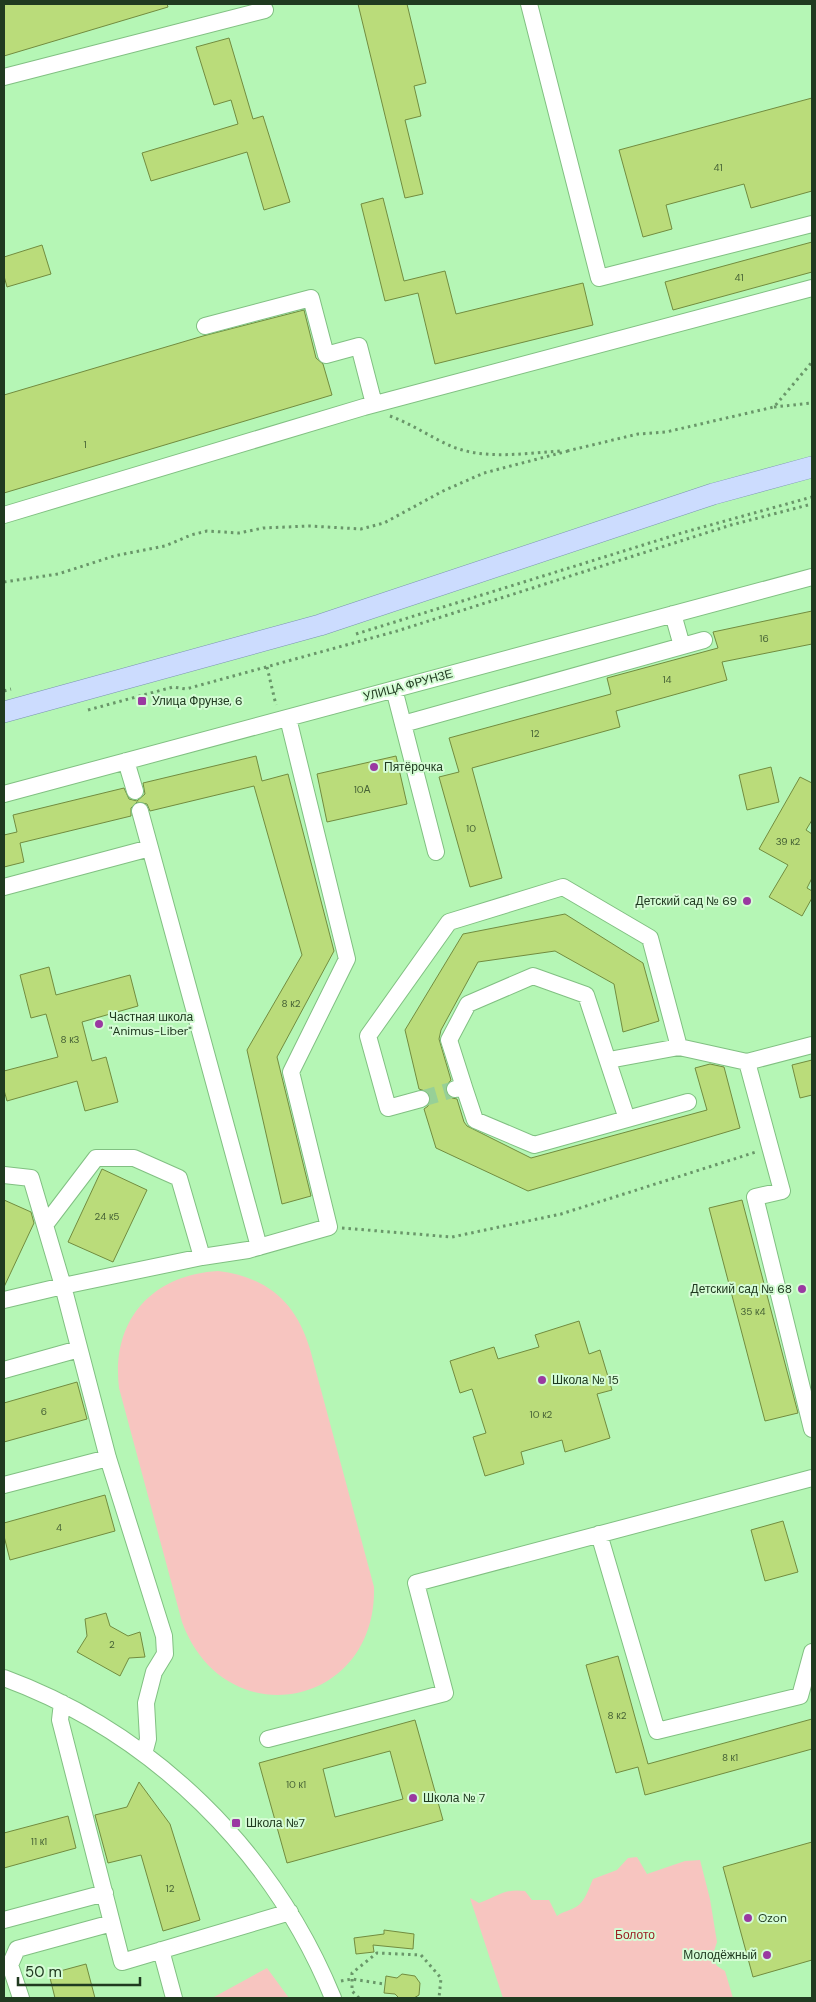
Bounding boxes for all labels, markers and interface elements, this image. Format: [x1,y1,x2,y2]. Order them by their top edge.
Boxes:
house number: 41 [713,161,723,174]
house number: 41 [734,271,744,284]
house number: 1 [83,438,87,451]
house number: 16 [759,632,769,645]
street label: УЛИЦА ФРУНЗЕ [361,665,455,705]
house number: 14 [662,673,672,686]
place label: Улица Фрунзе, 6 [152,693,243,709]
marker: Улица Фрунзе, 6 [136,695,148,707]
house number: 12 [531,727,540,740]
place label: Пятёрочка [384,759,443,775]
marker: Пятёрочка [368,761,380,773]
house number: 10А [354,783,371,796]
house number: 10 [466,822,476,835]
house number: 39 к2 [776,835,801,848]
place label: Детский сад № 69 [636,893,737,909]
marker: Детский сад № 69 [741,895,753,907]
house number: 8 к2 [282,997,301,1010]
place label: Частная школа "Animus-Liber" [109,1009,194,1039]
marker: Частная школа "Animus-Liber" [93,1018,105,1030]
house number: 8 к3 [60,1033,80,1046]
house number: 24 к5 [95,1210,119,1223]
place label: Детский сад № 68 [691,1281,792,1297]
marker: Детский сад № 68 [796,1283,808,1295]
house number: 35 к4 [740,1305,766,1318]
place label: Школа № 15 [552,1372,619,1388]
marker: Школа № 15 [536,1374,548,1386]
house number: 6 [41,1405,47,1418]
house number: 10 к2 [530,1408,553,1421]
house number: 4 [56,1521,62,1534]
house number: 2 [109,1638,115,1651]
house number: 8 к2 [608,1709,627,1722]
house number: 8 к1 [722,1751,738,1764]
house number: 10 к1 [286,1778,306,1791]
place label: Школа № 7 [423,1790,485,1806]
marker: Школа № 7 [407,1792,419,1804]
place label: Школа №7 [246,1815,305,1831]
marker: Школа №7 [230,1817,242,1829]
house number: 11 к1 [31,1835,47,1848]
house number: 12 [166,1882,175,1895]
place label: Ozon [758,1910,787,1926]
marker: Ozon [742,1912,754,1924]
park label: Болото [615,1927,655,1943]
place label: Молодёжный [683,1947,757,1963]
marker: Молодёжный [761,1949,773,1961]
scale bar [18,1954,140,1986]
text: 50 m [25,1962,62,1982]

